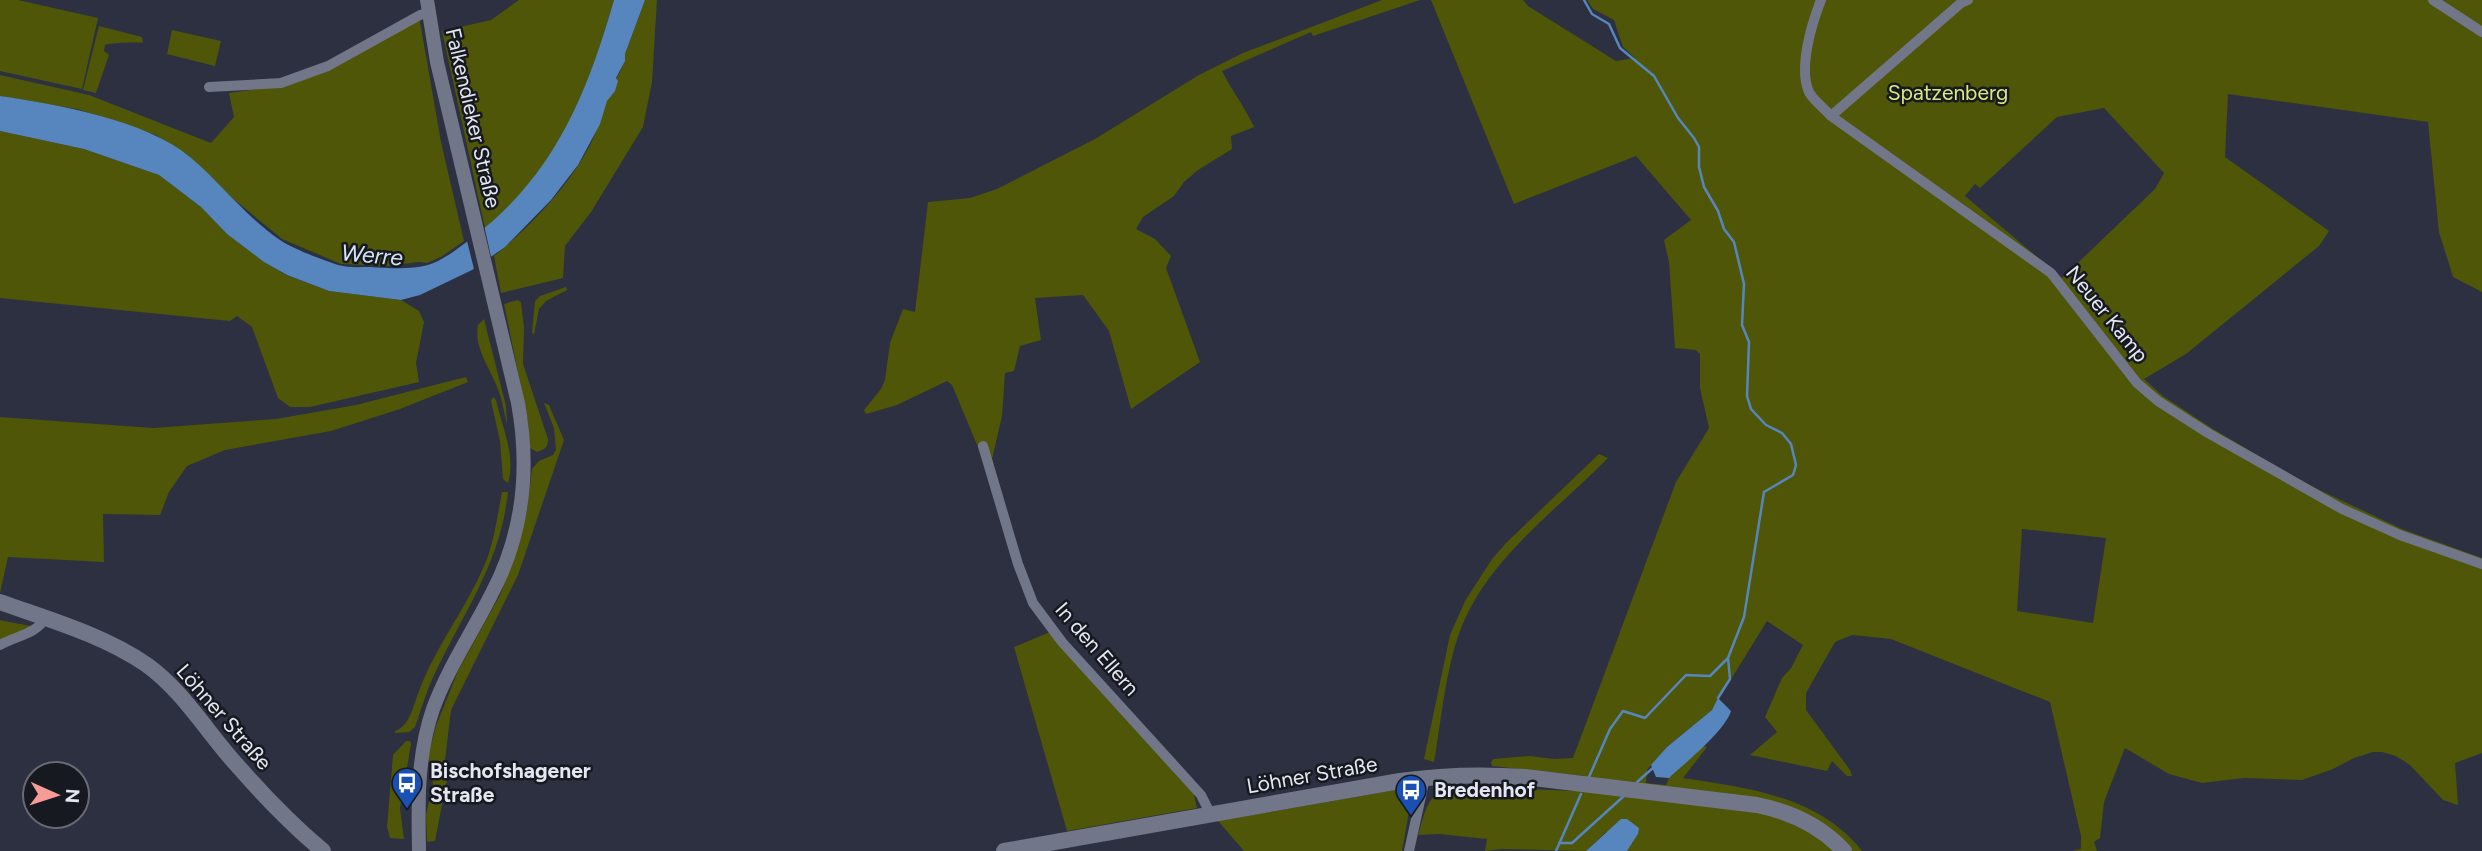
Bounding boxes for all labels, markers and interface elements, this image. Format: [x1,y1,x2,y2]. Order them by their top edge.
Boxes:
street label: Falkendieker Straße [441,25,506,210]
park label: Spatzenberg [1888,80,2008,105]
water label: Werre [340,238,404,272]
street label: Neuer Kamp [2061,260,2154,367]
street label: In den Ellern [1050,597,1145,700]
street label: Löhner Straße [172,659,277,775]
street label: Löhner Straße [1245,751,1379,798]
place label: Bischofshagener Straße [430,758,591,807]
north arrow [21,760,91,830]
bus stop icon: Bischofshagener Straße [390,766,424,810]
bus stop icon: Bredenhof [1394,773,1428,817]
place label: Bredenhof [1434,777,1536,802]
text: N [61,788,84,804]

